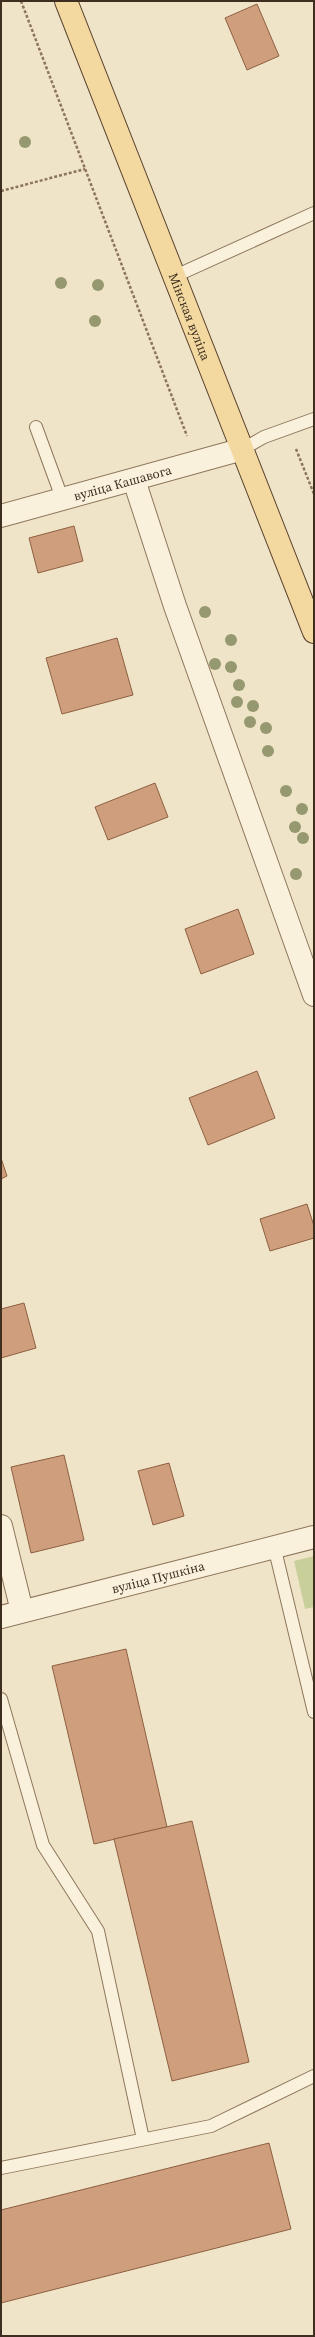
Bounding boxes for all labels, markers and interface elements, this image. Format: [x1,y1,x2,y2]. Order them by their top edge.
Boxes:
street label: Мінская вуліца [165,271,215,363]
street label: вуліца Кашавога [72,461,174,505]
street label: вуліца Пушкіна [110,1557,207,1597]

